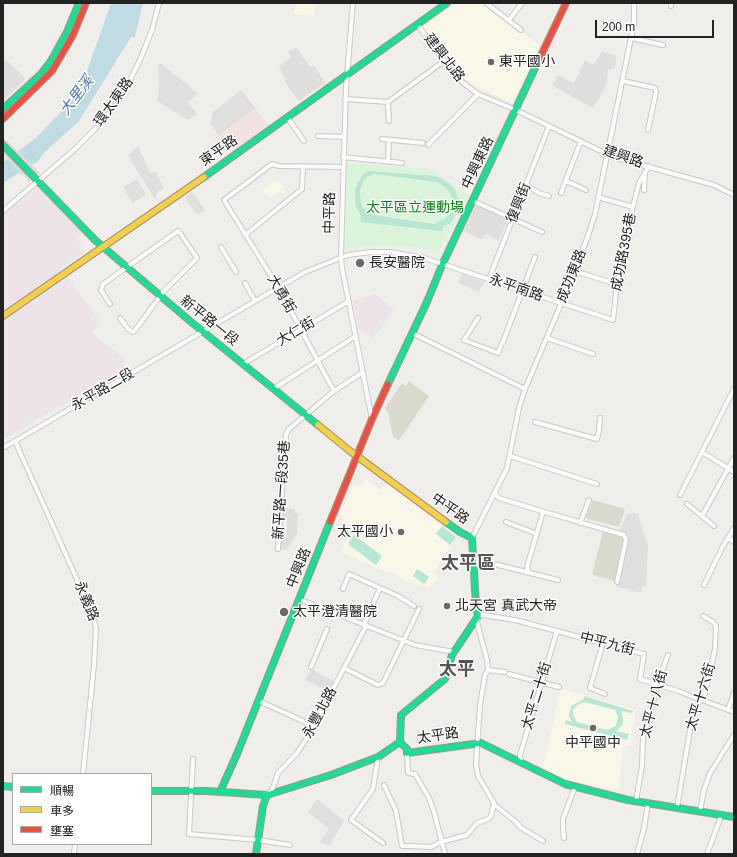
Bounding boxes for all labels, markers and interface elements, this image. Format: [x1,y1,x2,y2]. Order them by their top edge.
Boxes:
scale bar [597,12,716,38]
text: 200 m [602,20,635,34]
street label: 建興北路 [420,31,468,85]
place label: 東平國小 [499,54,555,70]
marker: 東平國小 [486,57,496,67]
water label: 大里溪 [56,73,98,119]
street label: 環太東路 [91,74,137,130]
street label: 東平路 [197,132,241,170]
street label: 中興東路 [459,134,497,192]
street label: 建興路 [600,142,646,172]
street label: 復興街 [503,180,535,226]
street label: 中平路 [321,192,339,234]
park label: 太平區立運動場 [366,200,464,216]
street label: 成功路395巷 [608,211,640,293]
street label: 成功東路 [554,247,590,305]
place label: 長安醫院 [369,255,425,271]
marker: 長安醫院 [354,257,366,269]
street label: 永平南路 [487,271,545,305]
street label: 大勇街 [263,272,299,316]
street label: 新平路一段 [177,292,241,350]
street label: 大仁街 [274,314,318,350]
street label: 永平路二段 [68,365,138,415]
street label: 新平路一段35巷 [270,440,294,540]
street label: 中平路 [428,490,472,528]
place label: 太平國小 [337,524,393,540]
marker: 太平國小 [396,527,406,537]
street label: 中興路 [283,545,315,591]
district label: 太平區 [441,553,495,575]
street label: 永義路 [70,578,102,624]
place label: 北天宮 真武大帝 [455,598,557,614]
marker: 北天宮 真武大帝 [442,601,452,611]
place label: 太平澄清醫院 [293,604,377,620]
marker: 太平澄清醫院 [278,606,290,618]
street label: 中平九街 [578,629,636,659]
district label: 太平 [439,659,475,681]
street label: 太平二十街 [519,660,555,732]
street label: 太平十六街 [683,661,719,733]
street label: 太平十八街 [637,668,671,740]
street label: 永豐北路 [299,684,341,742]
marker: 中平國中 [588,723,598,733]
street label: 太平路 [416,725,460,747]
place label: 中平國中 [565,735,621,751]
legend [12,773,152,845]
text: 順暢 [50,784,74,798]
text: 車多 [50,804,74,818]
text: 壅塞 [50,824,74,838]

